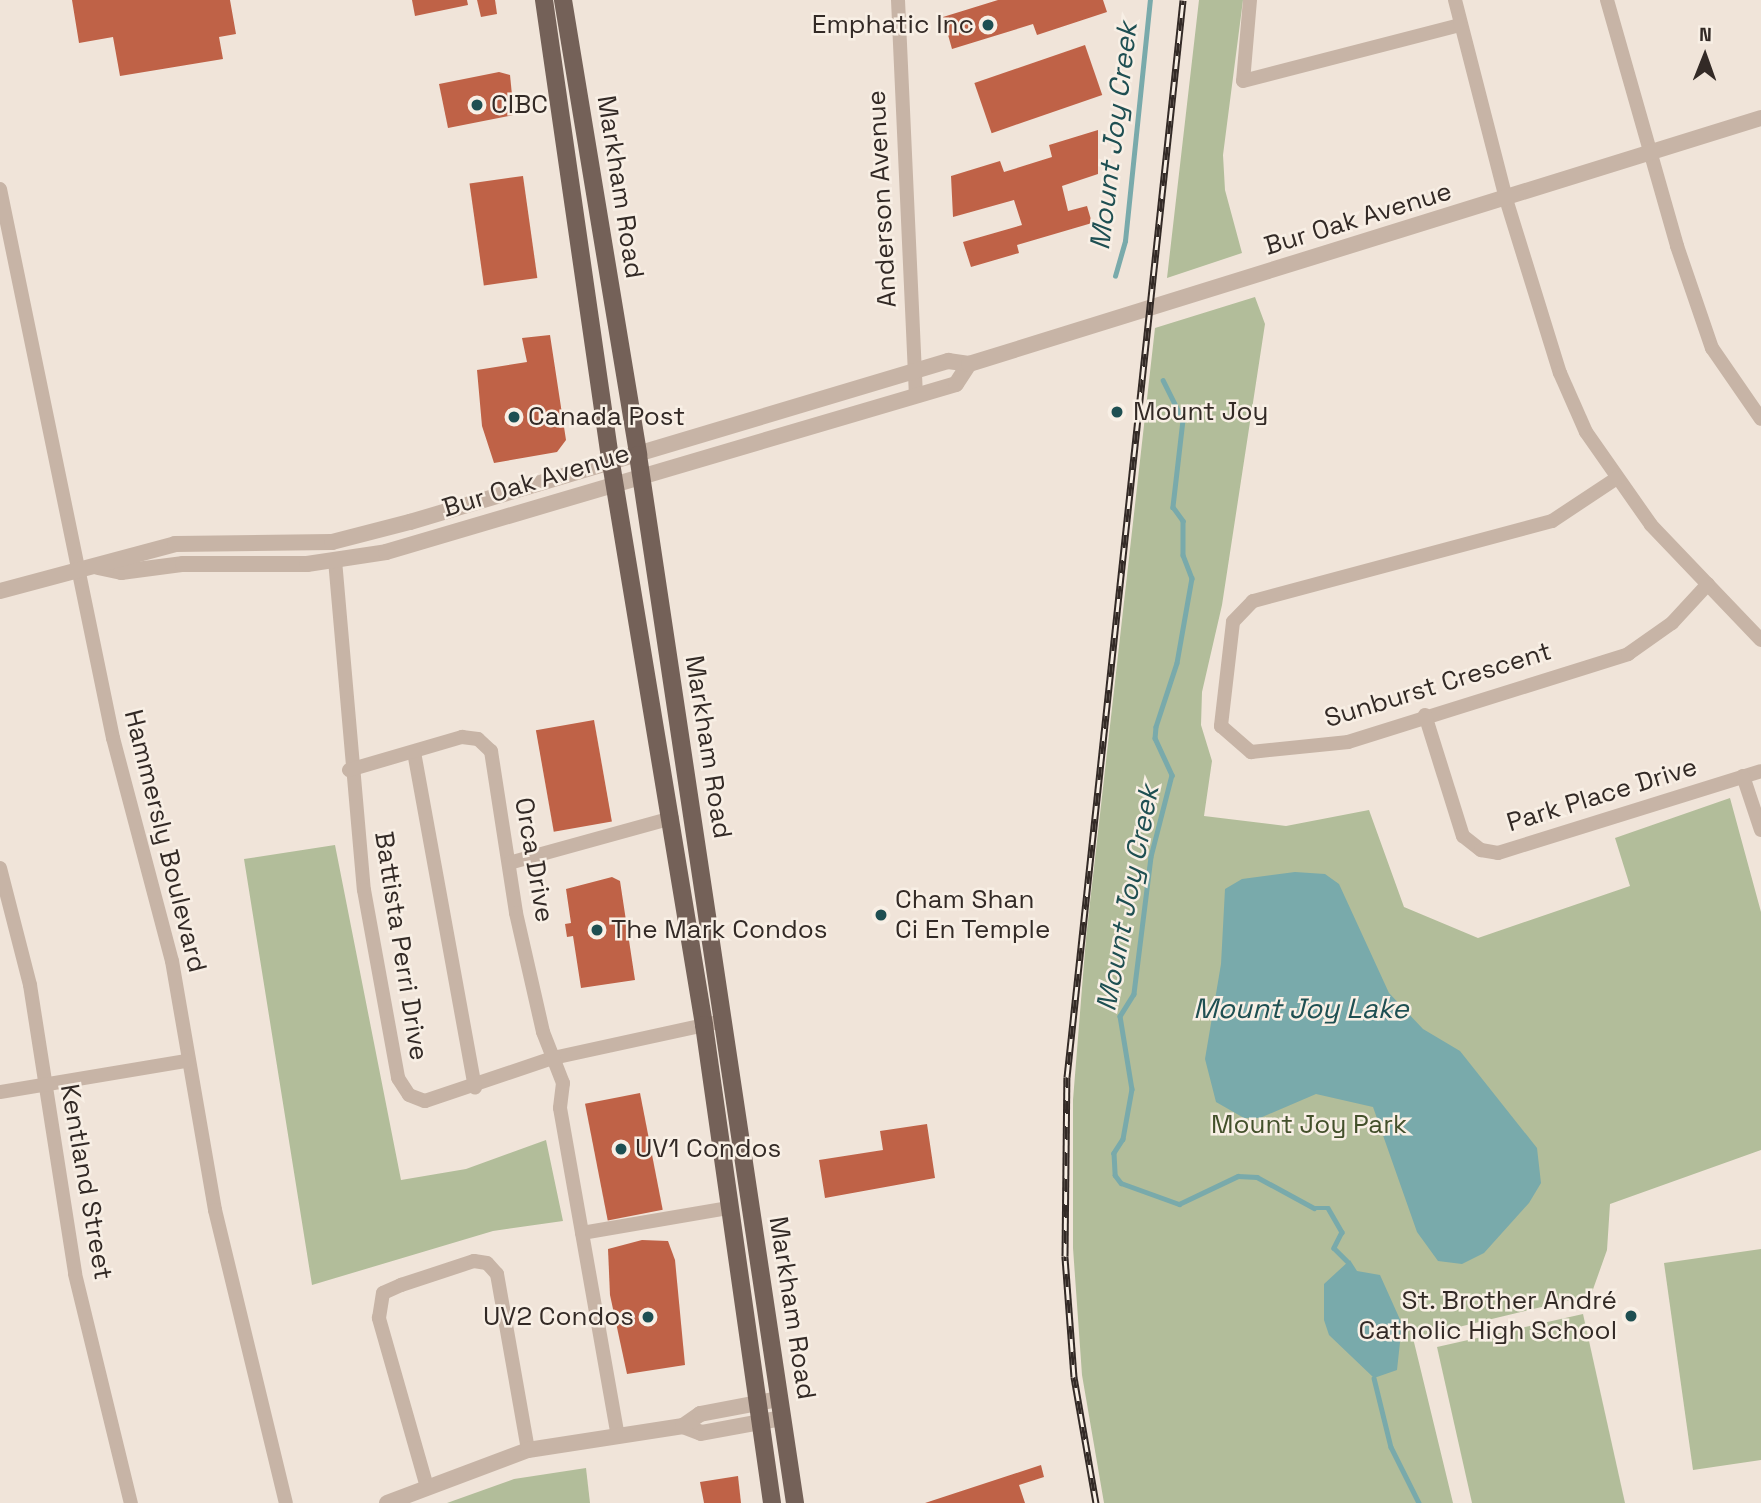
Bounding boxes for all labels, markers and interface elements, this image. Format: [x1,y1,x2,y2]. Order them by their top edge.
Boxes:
place label: Emphatic Inc [812,9,974,41]
marker: Emphatic Inc [980,17,996,33]
water label: Mount Joy Creek [1082,20,1144,252]
north arrow [1670,21,1740,91]
text: N [1699,22,1712,47]
place label: CIBC [491,89,548,121]
street label: Anderson Avenue [861,89,903,309]
street label: Markham Road [590,93,650,281]
marker: CIBC [469,97,485,113]
street label: Bur Oak Avenue [1260,176,1456,262]
place label: Mount Joy [1133,396,1268,428]
place label: Canada Post [528,401,685,433]
marker: Mount Joy [1107,402,1127,422]
marker: Canada Post [506,409,522,425]
street label: Bur Oak Avenue [438,438,634,524]
street label: Sunburst Crescent [1321,636,1555,734]
street label: Markham Road [678,653,738,841]
street label: Hammersly Boulevard [117,707,213,975]
street label: Park Place Drive [1503,751,1701,839]
water label: Mount Joy Creek [1089,782,1165,1014]
street label: Orca Drive [508,795,560,925]
street label: Battista Perri Drive [368,829,434,1063]
place label: Cham Shan Ci En Temple [895,884,1051,946]
marker: Cham Shan Ci En Temple [873,907,889,923]
place label: The Mark Condos [611,914,827,946]
marker: The Mark Condos [589,922,605,938]
water label: Mount Joy Lake [1193,991,1409,1025]
street label: Kentland Street [53,1082,119,1282]
park label: Mount Joy Park [1211,1109,1407,1141]
place label: UV1 Condos [635,1133,781,1165]
marker: UV1 Condos [613,1141,629,1157]
street label: Markham Road [762,1214,822,1402]
place label: St. Brother André Catholic High School [1359,1285,1617,1346]
place label: UV2 Condos [483,1301,634,1333]
marker: St. Brother André Catholic High School [1623,1308,1639,1324]
marker: UV2 Condos [640,1309,656,1325]

